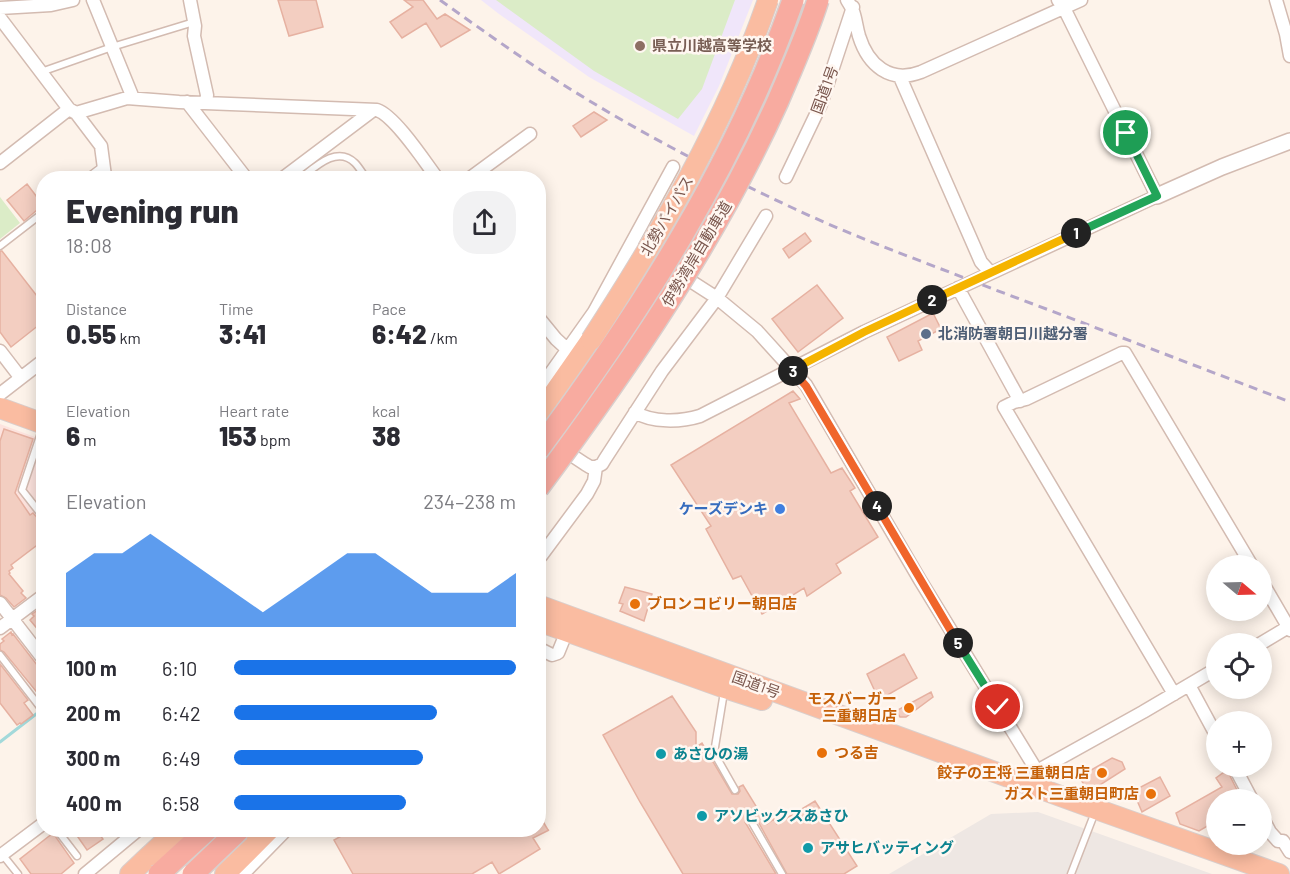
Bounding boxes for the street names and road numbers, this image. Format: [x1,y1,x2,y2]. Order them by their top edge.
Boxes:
street label: 国道1号 [807,63,841,116]
street label: 北勢バイパス [636,172,696,259]
street label: 伊勢湾岸自動車道 [658,197,735,310]
street label: 国道1号 [730,667,783,701]

